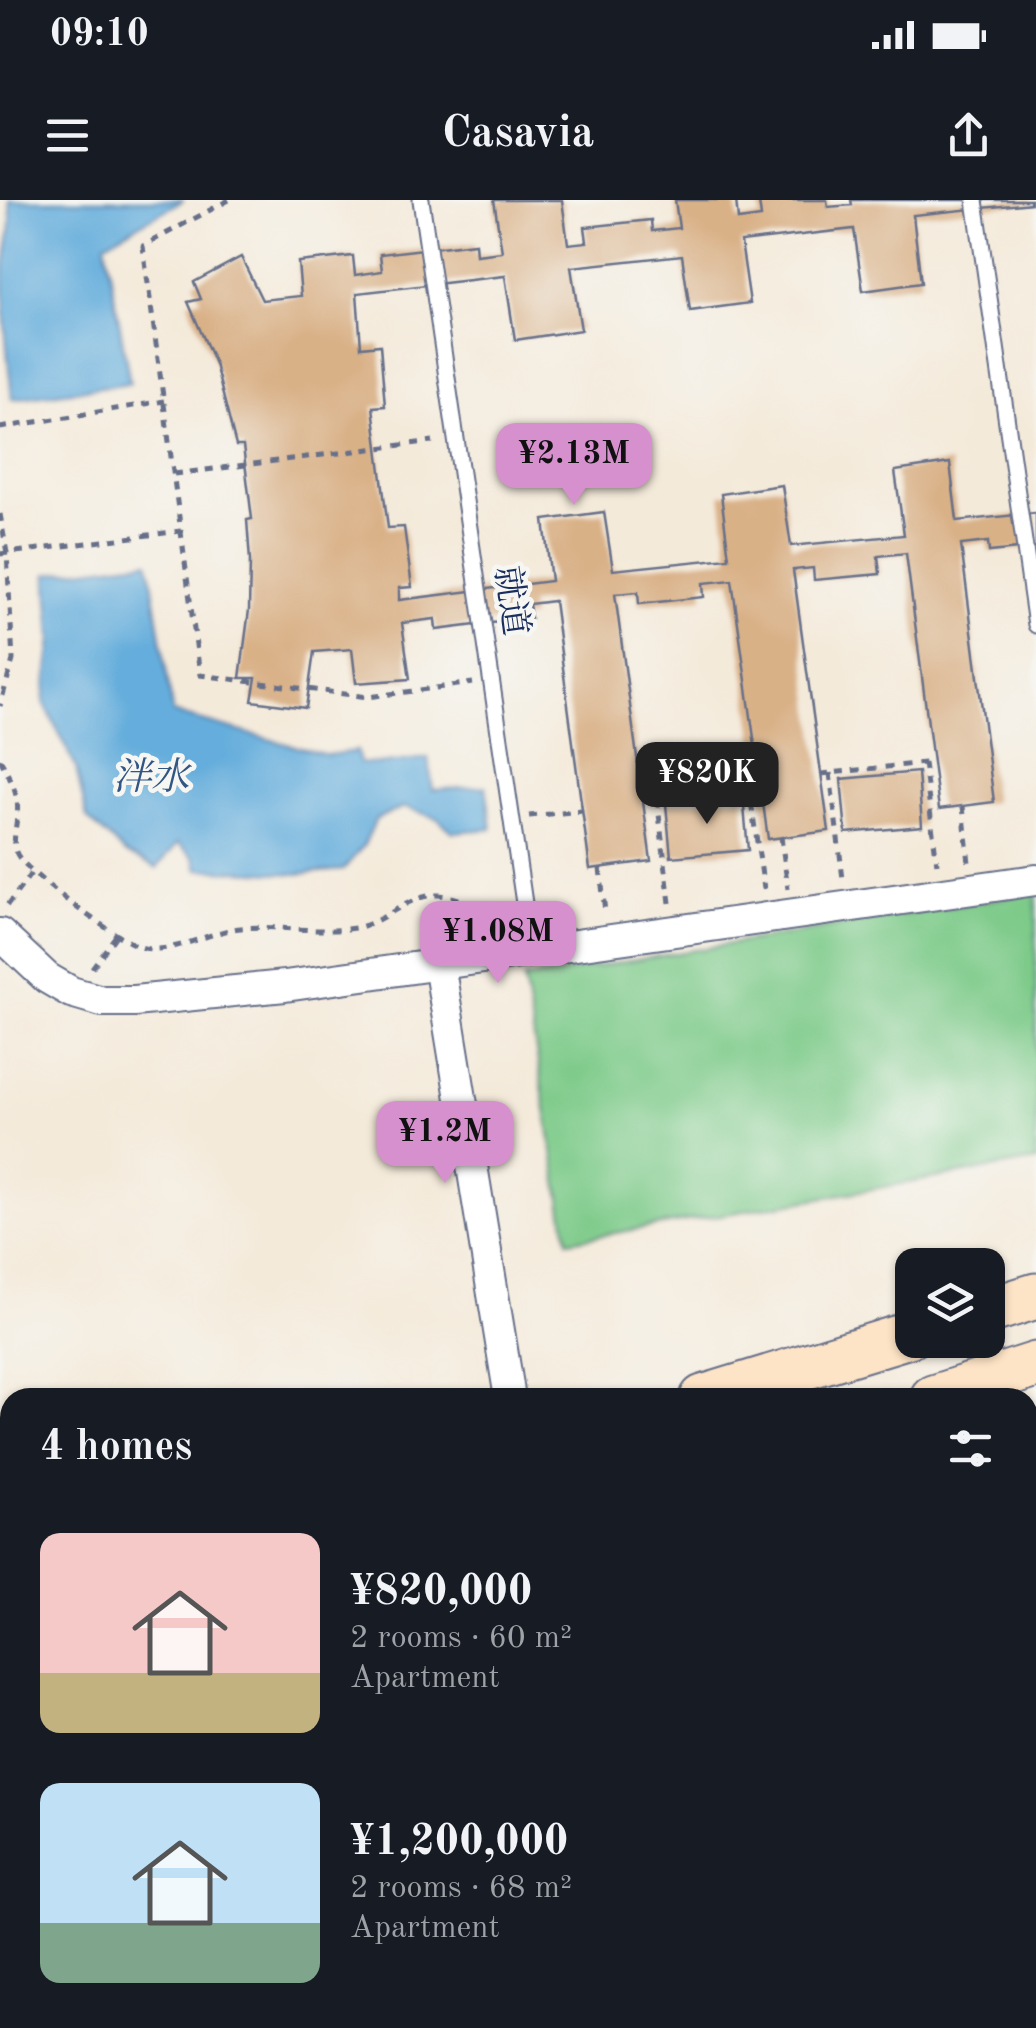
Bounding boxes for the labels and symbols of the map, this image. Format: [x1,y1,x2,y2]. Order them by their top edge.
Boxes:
pin: ¥2.13M [493,423,655,508]
street label: 就道 [488,563,535,638]
pin: ¥820K [637,742,777,827]
water label: 泮水 [113,757,193,798]
pin: ¥1.08M [417,901,579,986]
pin: ¥1.2M [375,1101,515,1186]

